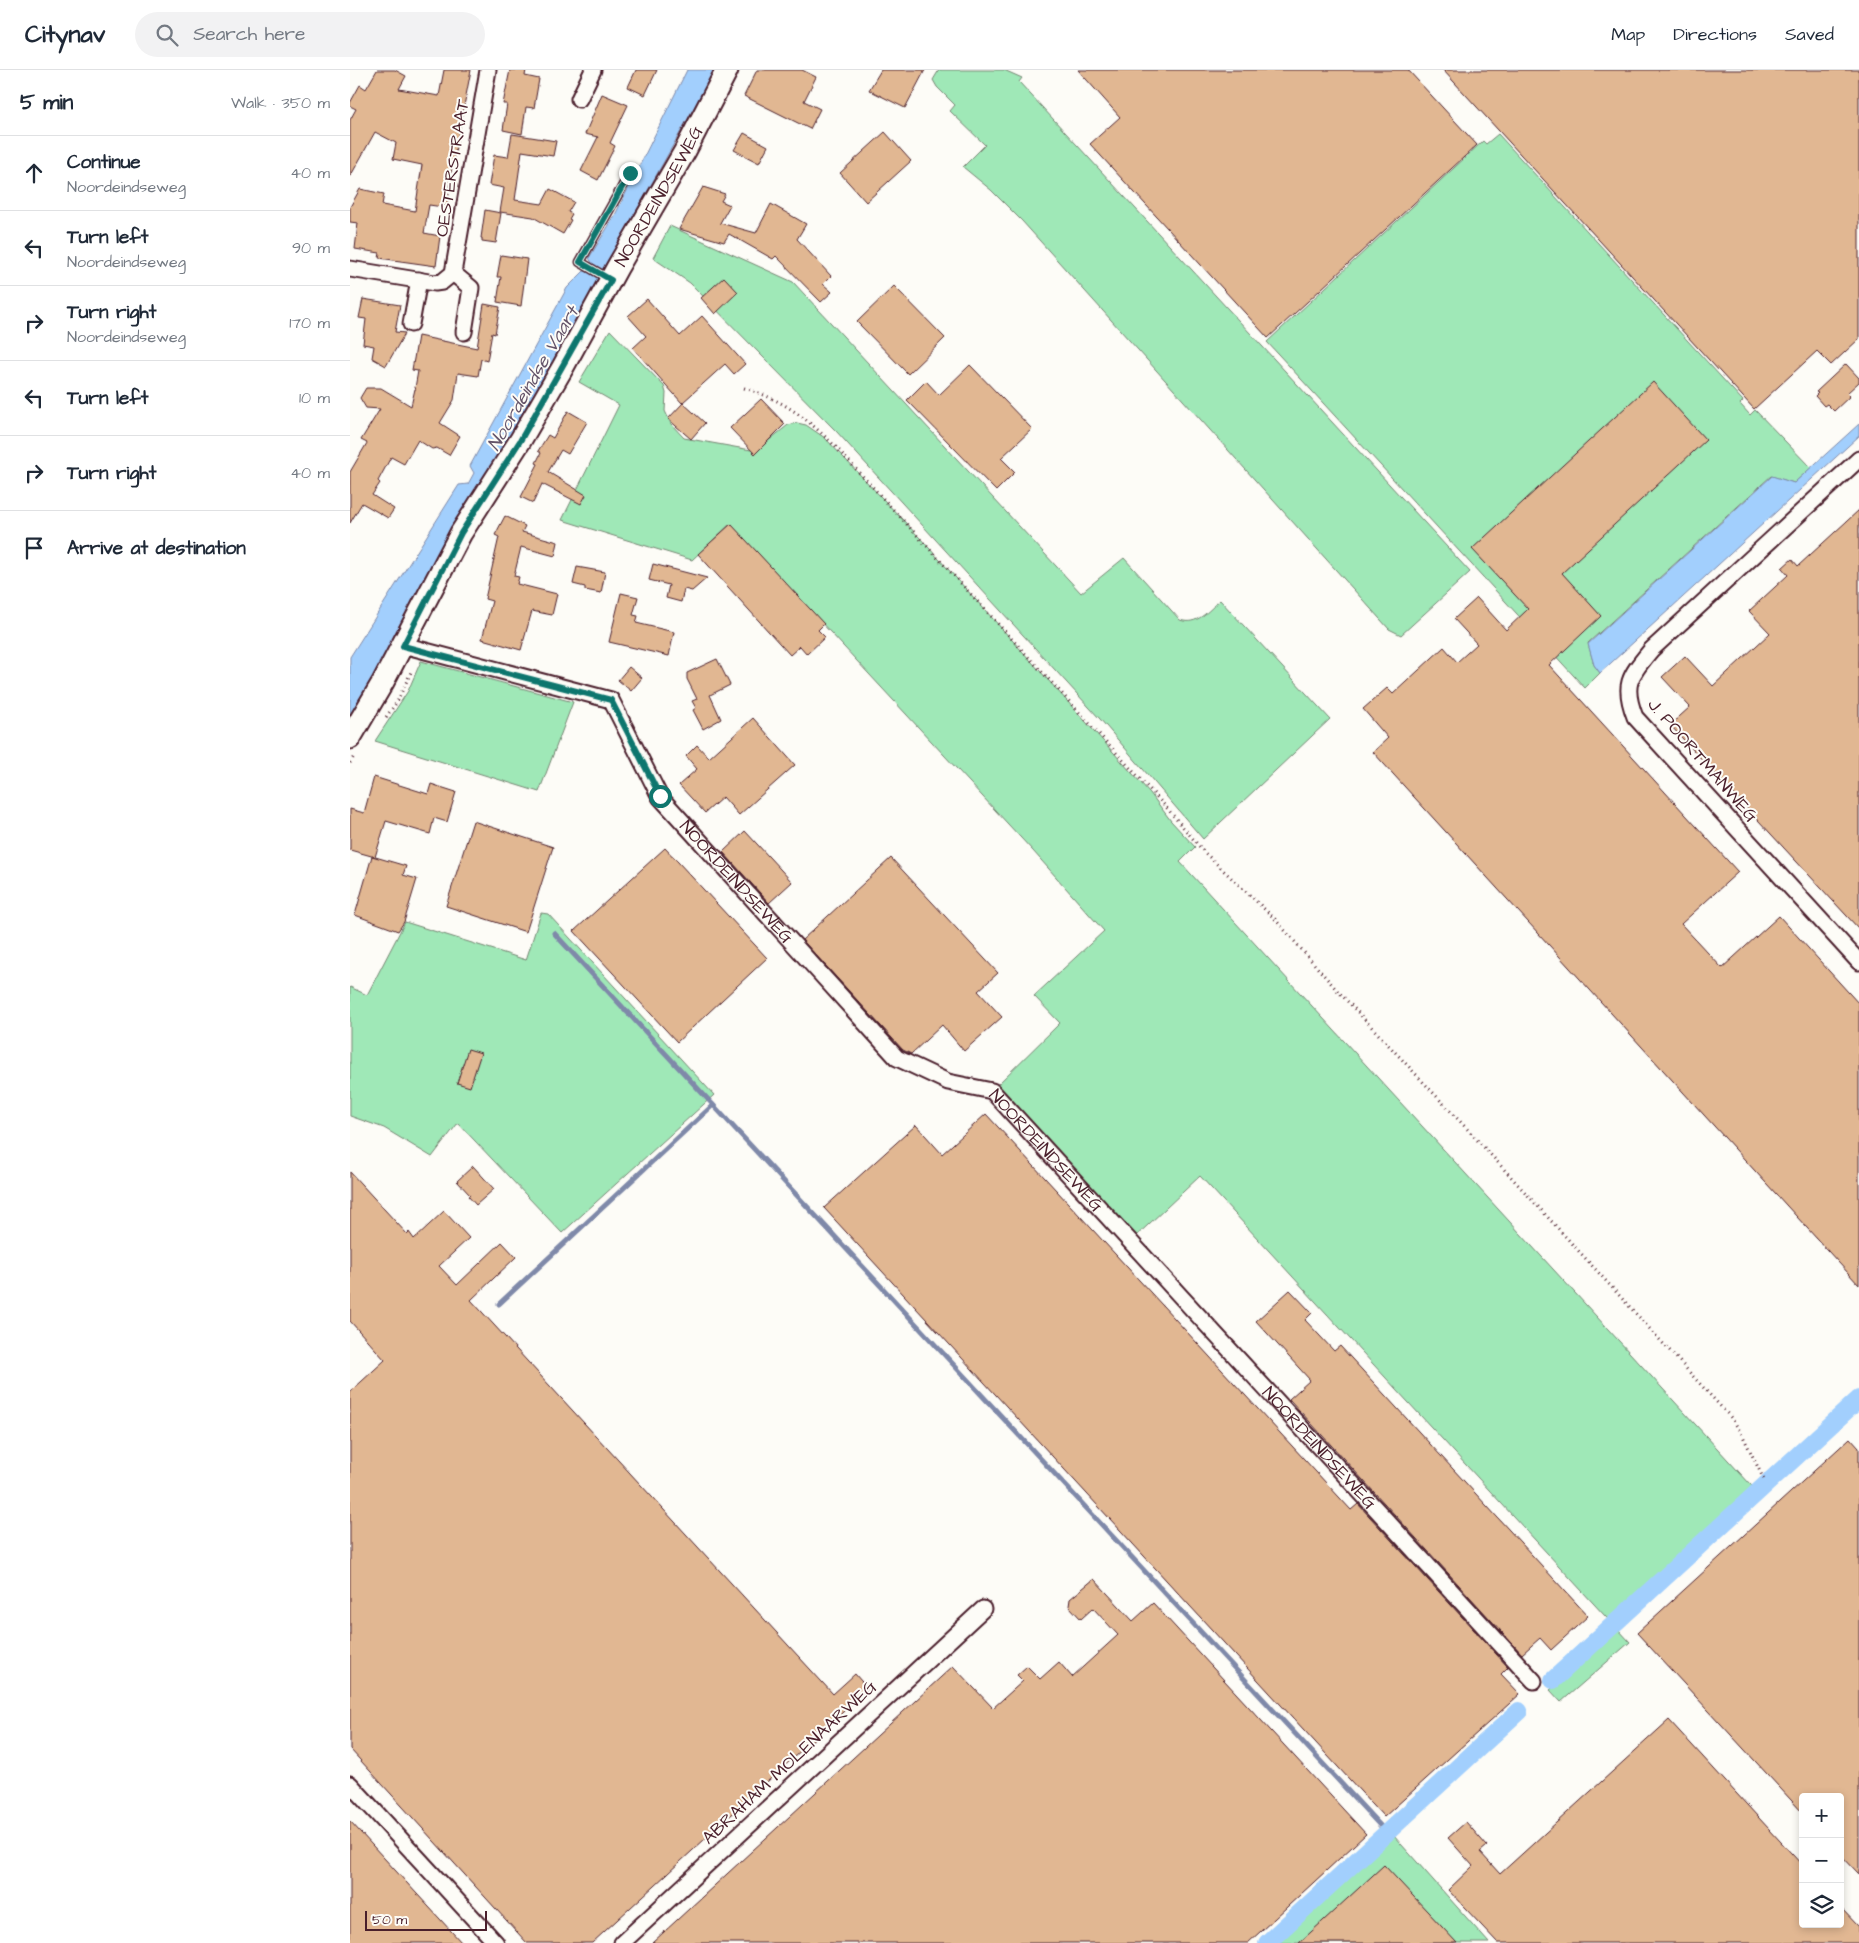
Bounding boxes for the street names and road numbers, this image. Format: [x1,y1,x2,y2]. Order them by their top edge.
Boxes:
street label: OESTERSTRAAT [429,97,476,239]
street label: NOORDEINDSEWEG [609,121,709,271]
street label: J. POORTMANWEG [1642,693,1764,828]
street label: NOORDEINDSEWEG [674,815,799,949]
street label: NOORDEINDSEWEG [983,1084,1109,1218]
street label: NOORDEINDSEWEG [1256,1381,1383,1515]
street label: ABRAHAM MOLENAARWEG [697,1674,883,1850]

